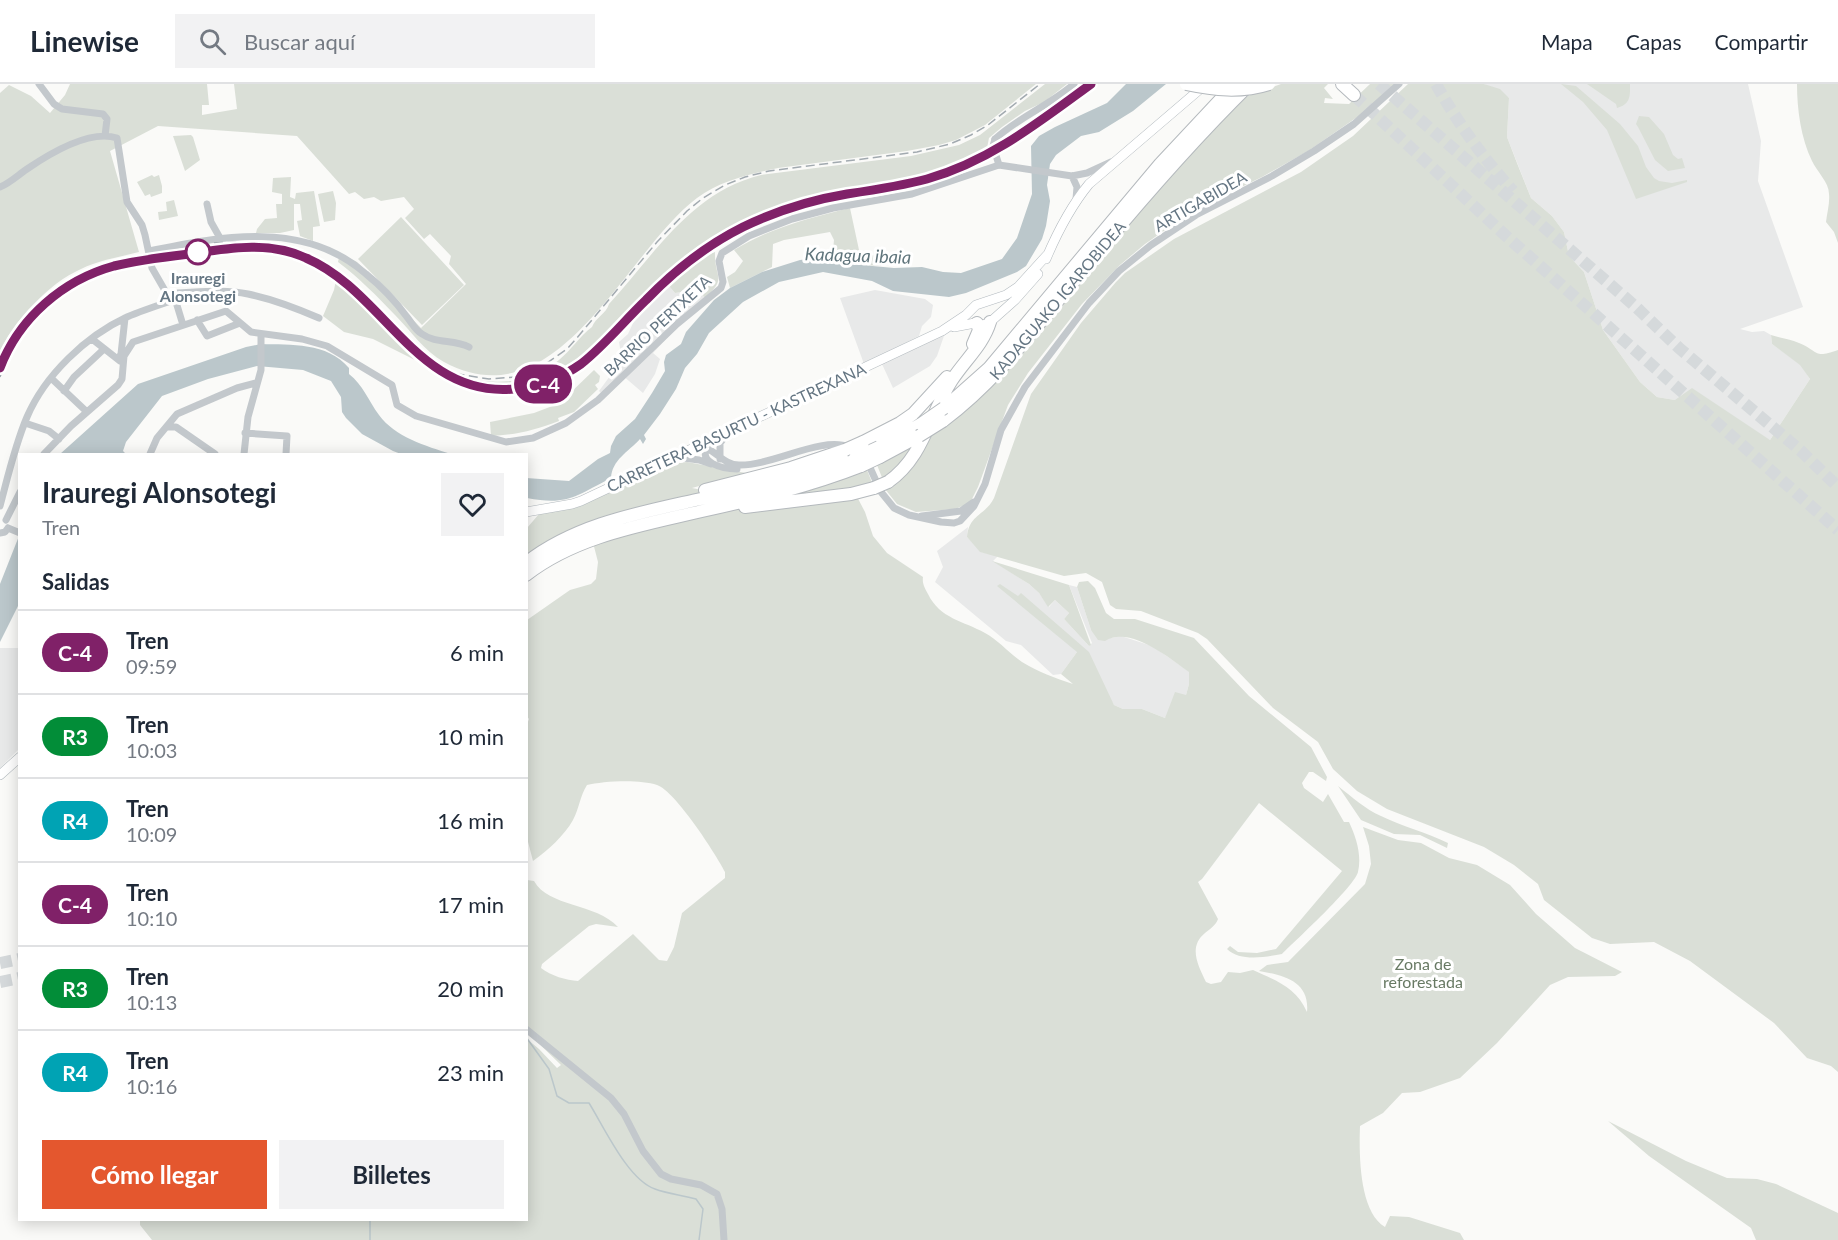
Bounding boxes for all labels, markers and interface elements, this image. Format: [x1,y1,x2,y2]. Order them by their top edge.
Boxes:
search box [175,14,595,68]
text: Linewise [30,24,139,58]
icon: search [196,25,229,58]
text: Buscar aquí [244,28,355,55]
text: Mapa [1541,29,1593,54]
text: Capas [1626,29,1682,54]
text: Compartir [1715,29,1808,54]
street label: ARTIGABIDEA [1150,167,1250,235]
street label: KADAGUAKO IGAROBIDEA [985,217,1129,383]
marker: Irauregi Alonsotegi [185,239,211,265]
water label: Kadagua ibaia [804,242,912,268]
place label: Irauregi Alonsotegi [159,268,236,305]
street label: BARRIO PERTXETA [600,270,714,379]
street label: CARRETERA BASURTU - KASTREXANA [604,358,869,496]
line badge: C-4 [508,364,578,404]
text: C-4 [526,372,560,397]
button: heart [441,473,504,536]
text: Irauregi Alonsotegi [42,475,277,509]
text: Tren [42,515,80,539]
text: Salidas [42,568,109,595]
text: Tren [126,627,169,654]
text: 6 min [450,639,504,666]
text: C-4 [58,640,92,665]
text: 09:59 [126,654,177,678]
text: Tren [126,711,169,738]
text: 10 min [437,723,504,750]
text: R3 [62,724,88,749]
text: 10:03 [126,738,177,762]
text: Tren [126,795,169,822]
text: 16 min [437,807,504,834]
text: R4 [62,808,88,833]
text: 10:09 [126,822,177,846]
text: Tren [126,879,169,906]
text: 17 min [437,891,504,918]
text: C-4 [58,892,92,917]
text: 10:10 [126,906,177,930]
park label: Zona de reforestada [1383,954,1463,991]
text: Tren [126,963,169,990]
text: 20 min [437,975,504,1002]
text: R3 [62,976,88,1001]
text: 10:13 [126,990,177,1014]
text: Tren [126,1047,169,1074]
text: 23 min [437,1059,504,1086]
text: R4 [62,1060,88,1085]
text: 10:16 [126,1074,177,1098]
button: Cómo llegar [42,1140,267,1209]
button: Billetes [279,1140,504,1209]

